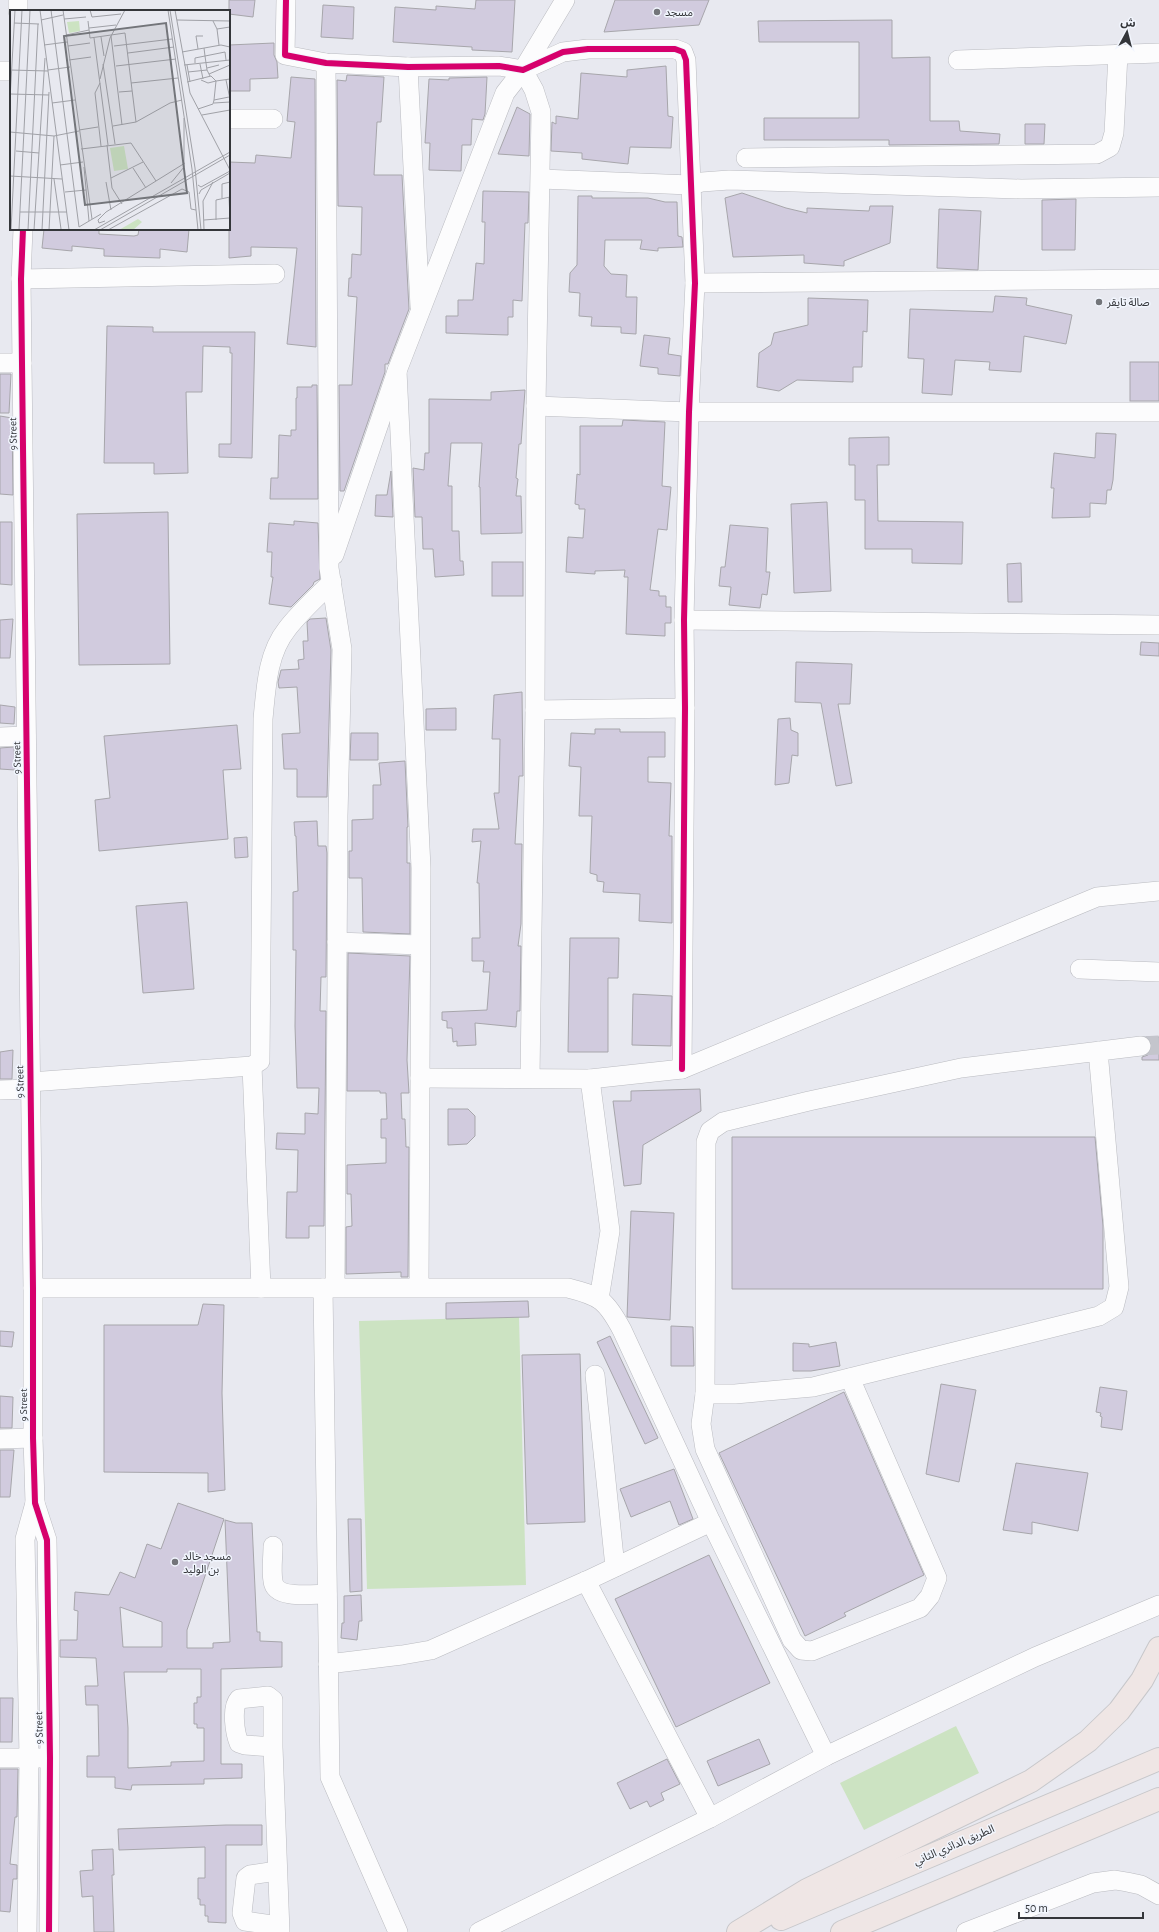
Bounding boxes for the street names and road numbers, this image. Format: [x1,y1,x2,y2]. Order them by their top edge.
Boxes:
street label: 9 Street [7,417,19,451]
street label: 9 Street [11,741,23,775]
street label: 9 Street [14,1065,26,1099]
street label: 9 Street [18,1388,29,1421]
street label: 9 Street [33,1711,45,1745]
street label: الطريق الدائري الثاني [912,1823,997,1870]

